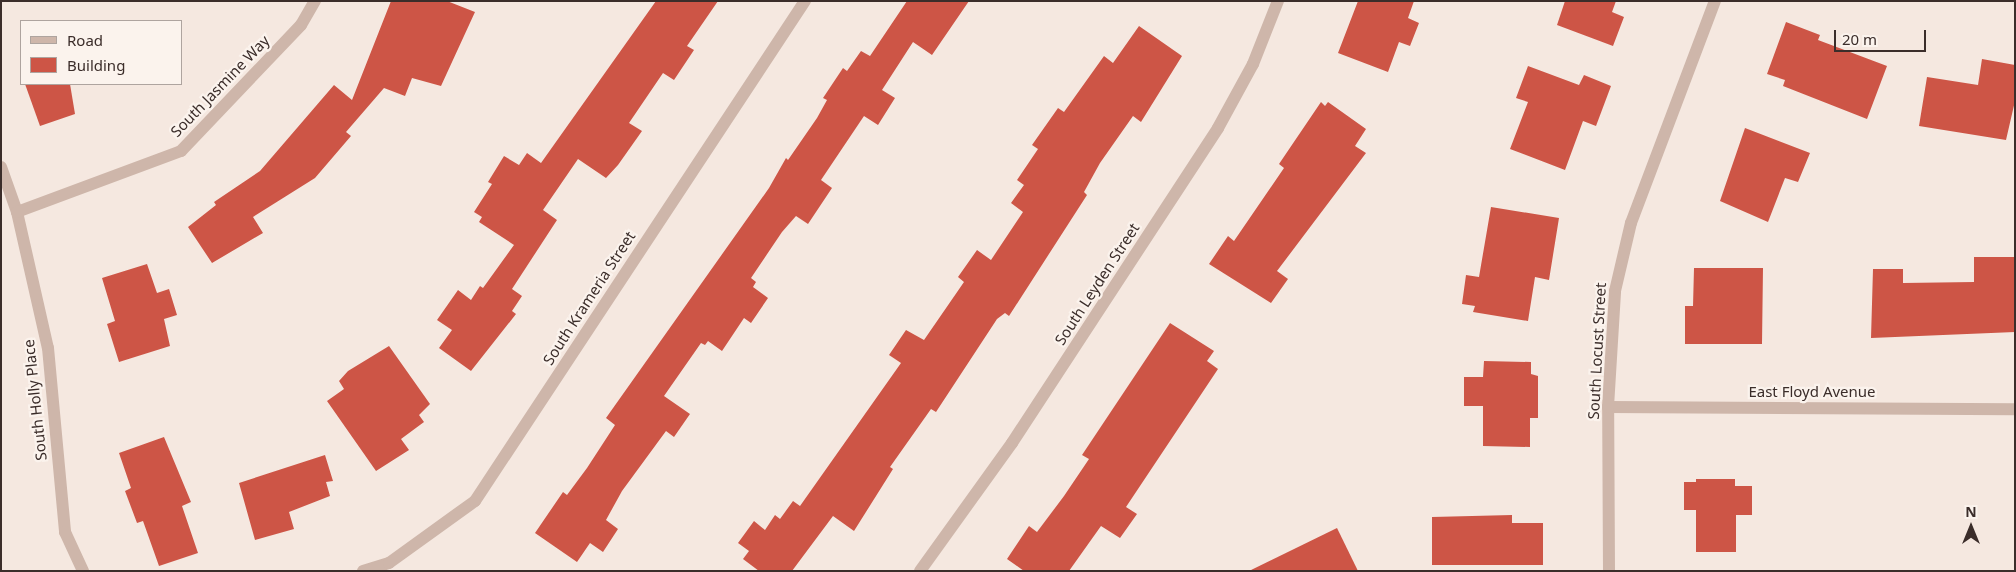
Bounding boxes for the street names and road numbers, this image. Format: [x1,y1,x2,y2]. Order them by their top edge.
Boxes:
street label: South Jasmine Way [167,32,273,140]
street label: South Leyden Street [1051,220,1143,348]
street label: South Krameria Street [539,228,639,368]
street label: South Locust Street [1584,282,1610,420]
street label: South Holly Place [20,339,50,461]
street label: East Floyd Avenue [1748,383,1876,401]

